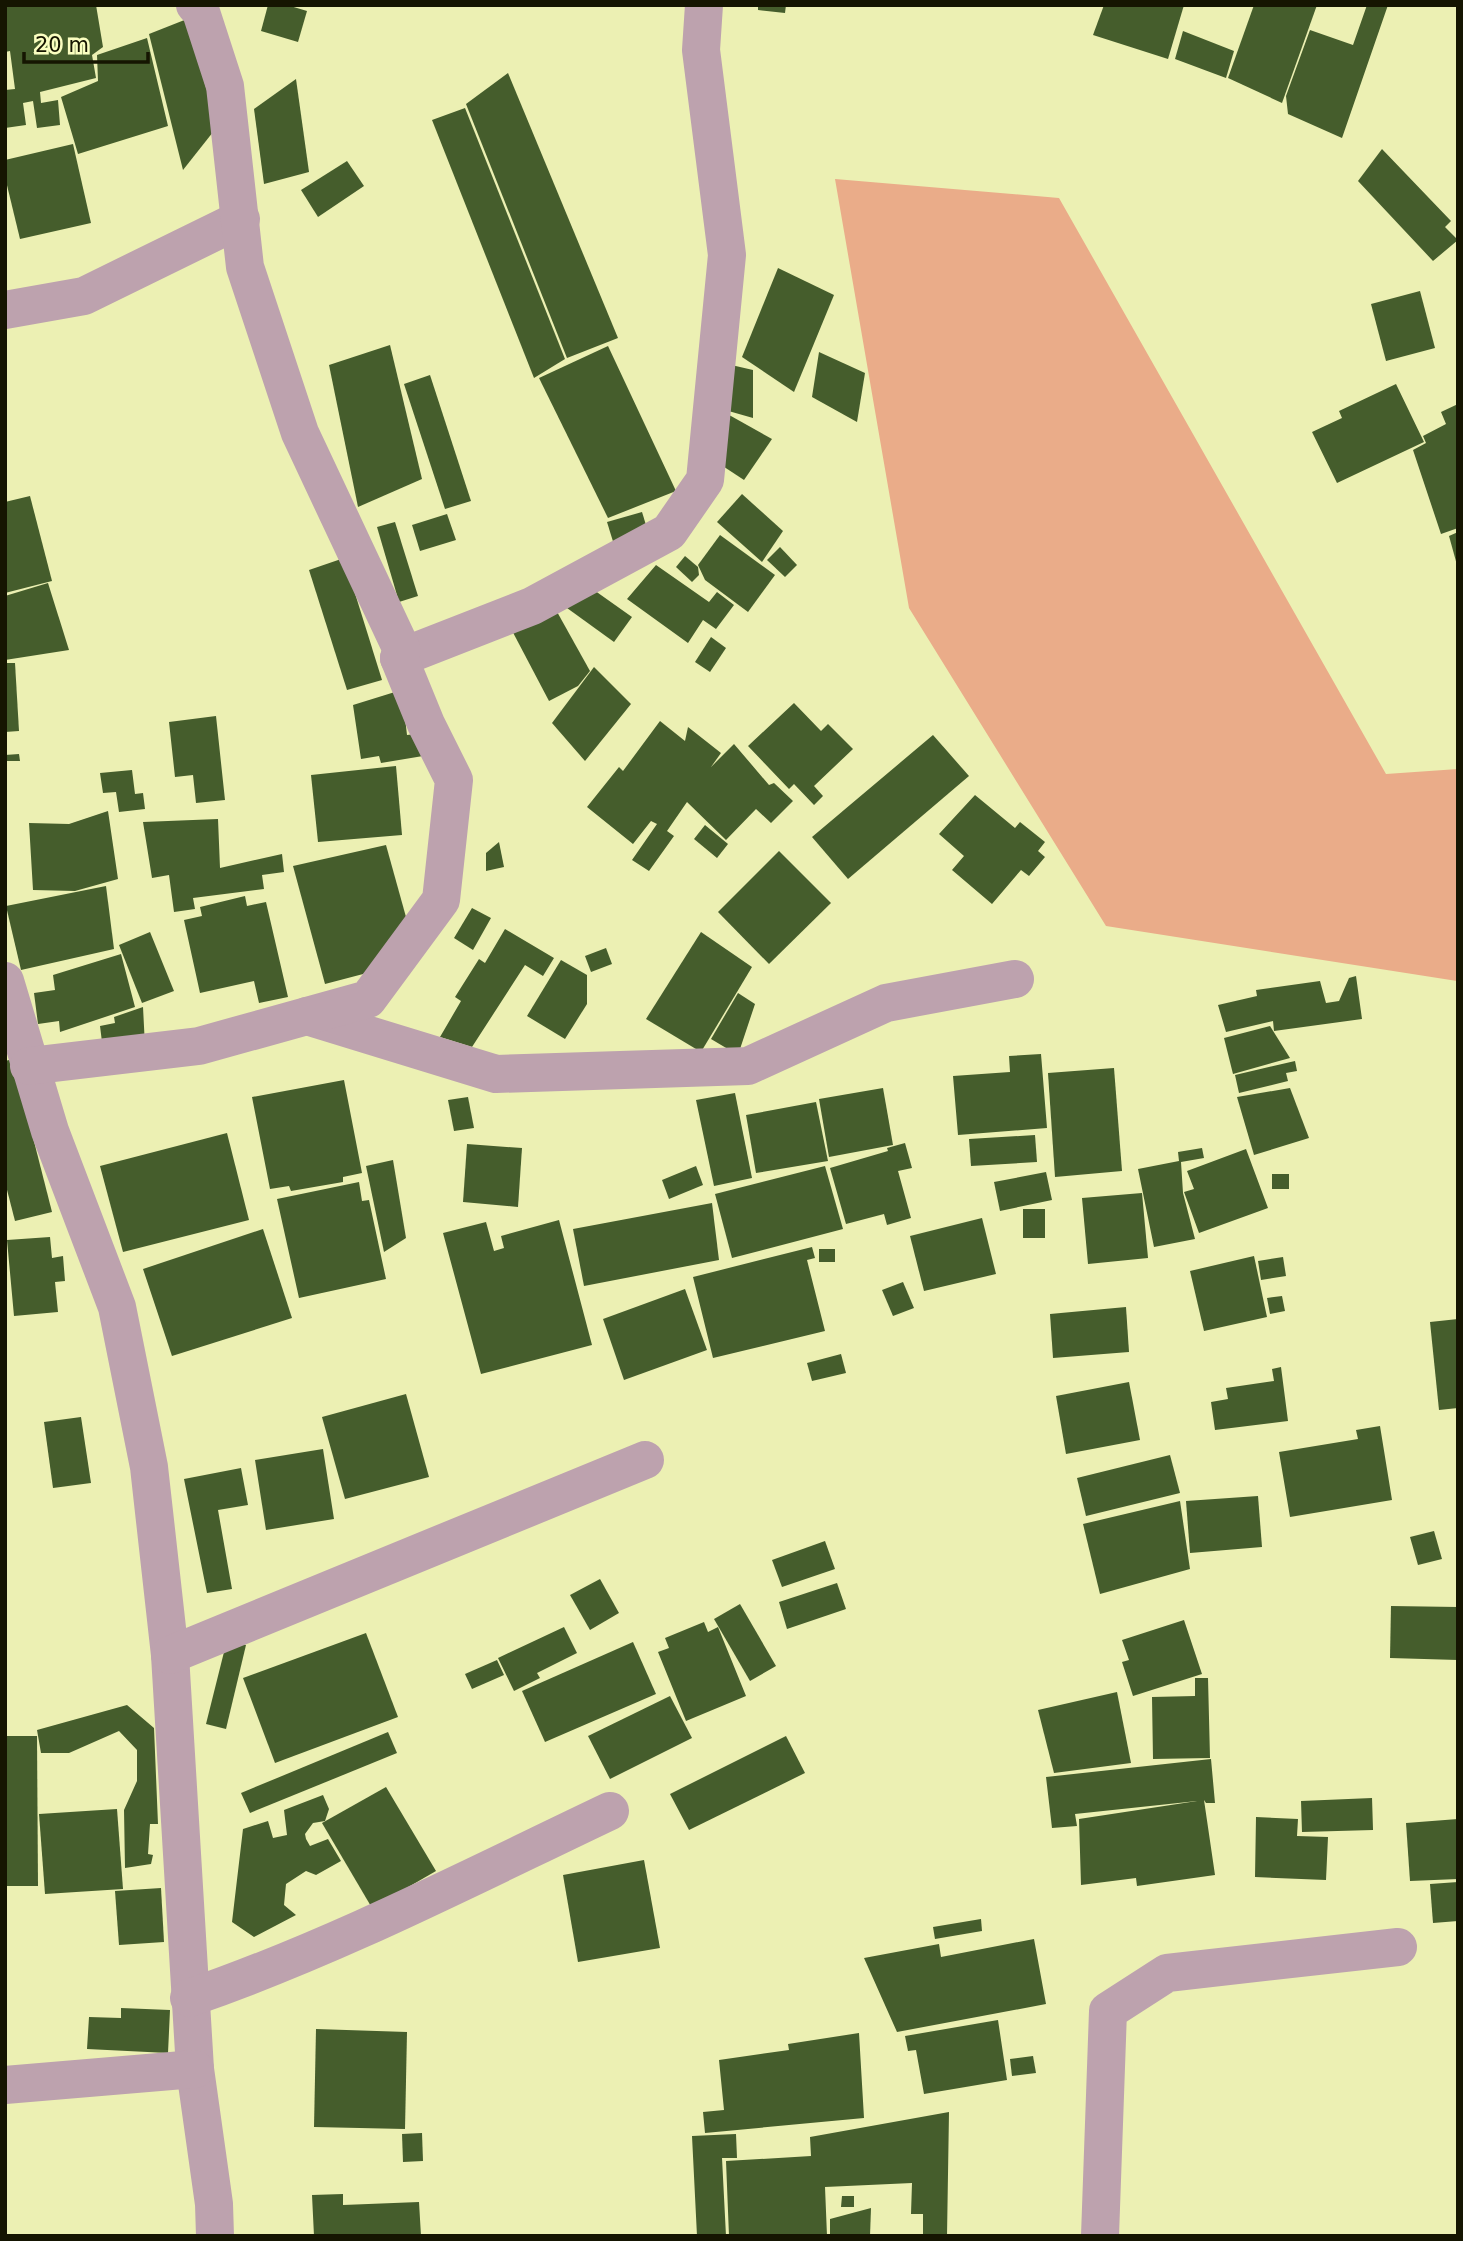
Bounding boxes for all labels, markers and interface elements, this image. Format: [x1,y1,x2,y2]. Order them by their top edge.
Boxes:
scale bar [24,21,149,65]
text: 20 m [35,33,89,57]

